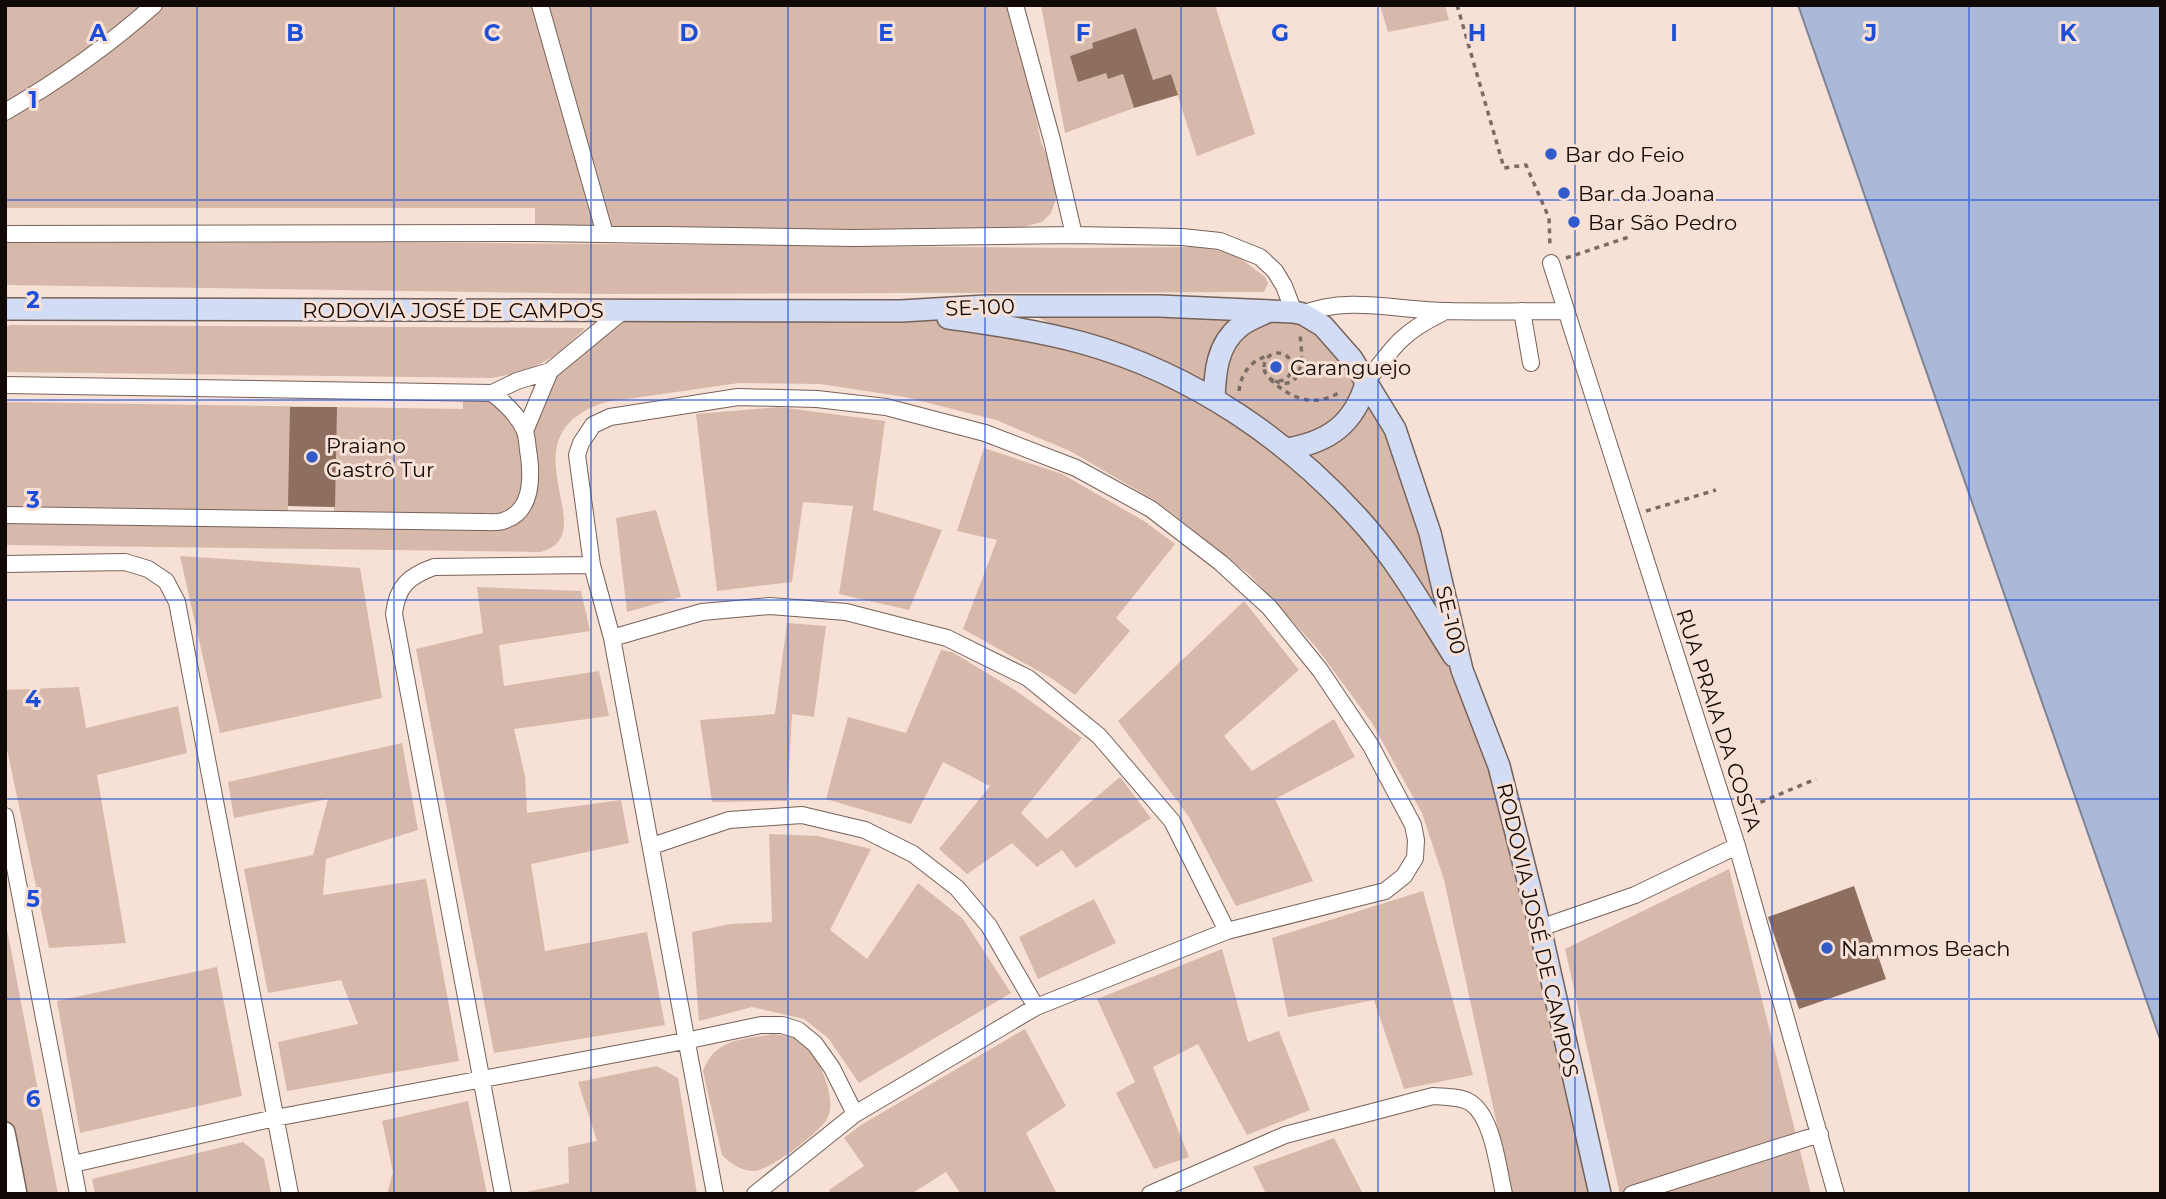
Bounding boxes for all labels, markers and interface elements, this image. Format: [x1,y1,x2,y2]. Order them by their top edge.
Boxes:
text: A [88,19,107,47]
text: B [286,19,304,47]
text: C [484,19,501,47]
text: D [680,19,699,47]
text: E [878,19,894,47]
text: F [1076,19,1091,47]
text: G [1271,19,1289,47]
text: H [1468,19,1486,47]
text: I [1670,19,1678,47]
text: J [1864,19,1877,47]
text: K [2059,19,2077,47]
text: 1 [28,86,38,114]
place label: Bar do Feio [1565,142,1684,167]
marker: Bar do Feio [1543,146,1559,162]
place label: Bar da Joana [1578,181,1715,206]
marker: Bar da Joana [1556,185,1572,201]
place label: Bar São Pedro [1588,210,1737,235]
marker: Bar São Pedro [1566,214,1582,230]
text: 2 [26,286,40,314]
street label: SE-100 [945,293,1015,321]
street label: RODOVIA JOSÉ DE CAMPOS [302,298,604,323]
place label: Caranguejo [1290,355,1411,380]
marker: Caranguejo [1268,359,1284,375]
place label: Praiano Gastrô Tur [326,433,435,482]
marker: Praiano Gastrô Tur [304,449,320,465]
text: 3 [25,486,40,514]
street label: SE-100 [1431,583,1471,657]
street label: RUA PRAIA DA COSTA [1671,606,1767,835]
text: 4 [25,685,41,713]
street label: RODOVIA JOSÉ DE CAMPOS [1492,780,1584,1080]
text: 5 [26,885,40,913]
place label: Nammos Beach [1841,936,2010,961]
marker: Nammos Beach [1819,940,1835,956]
text: 6 [26,1085,41,1113]

